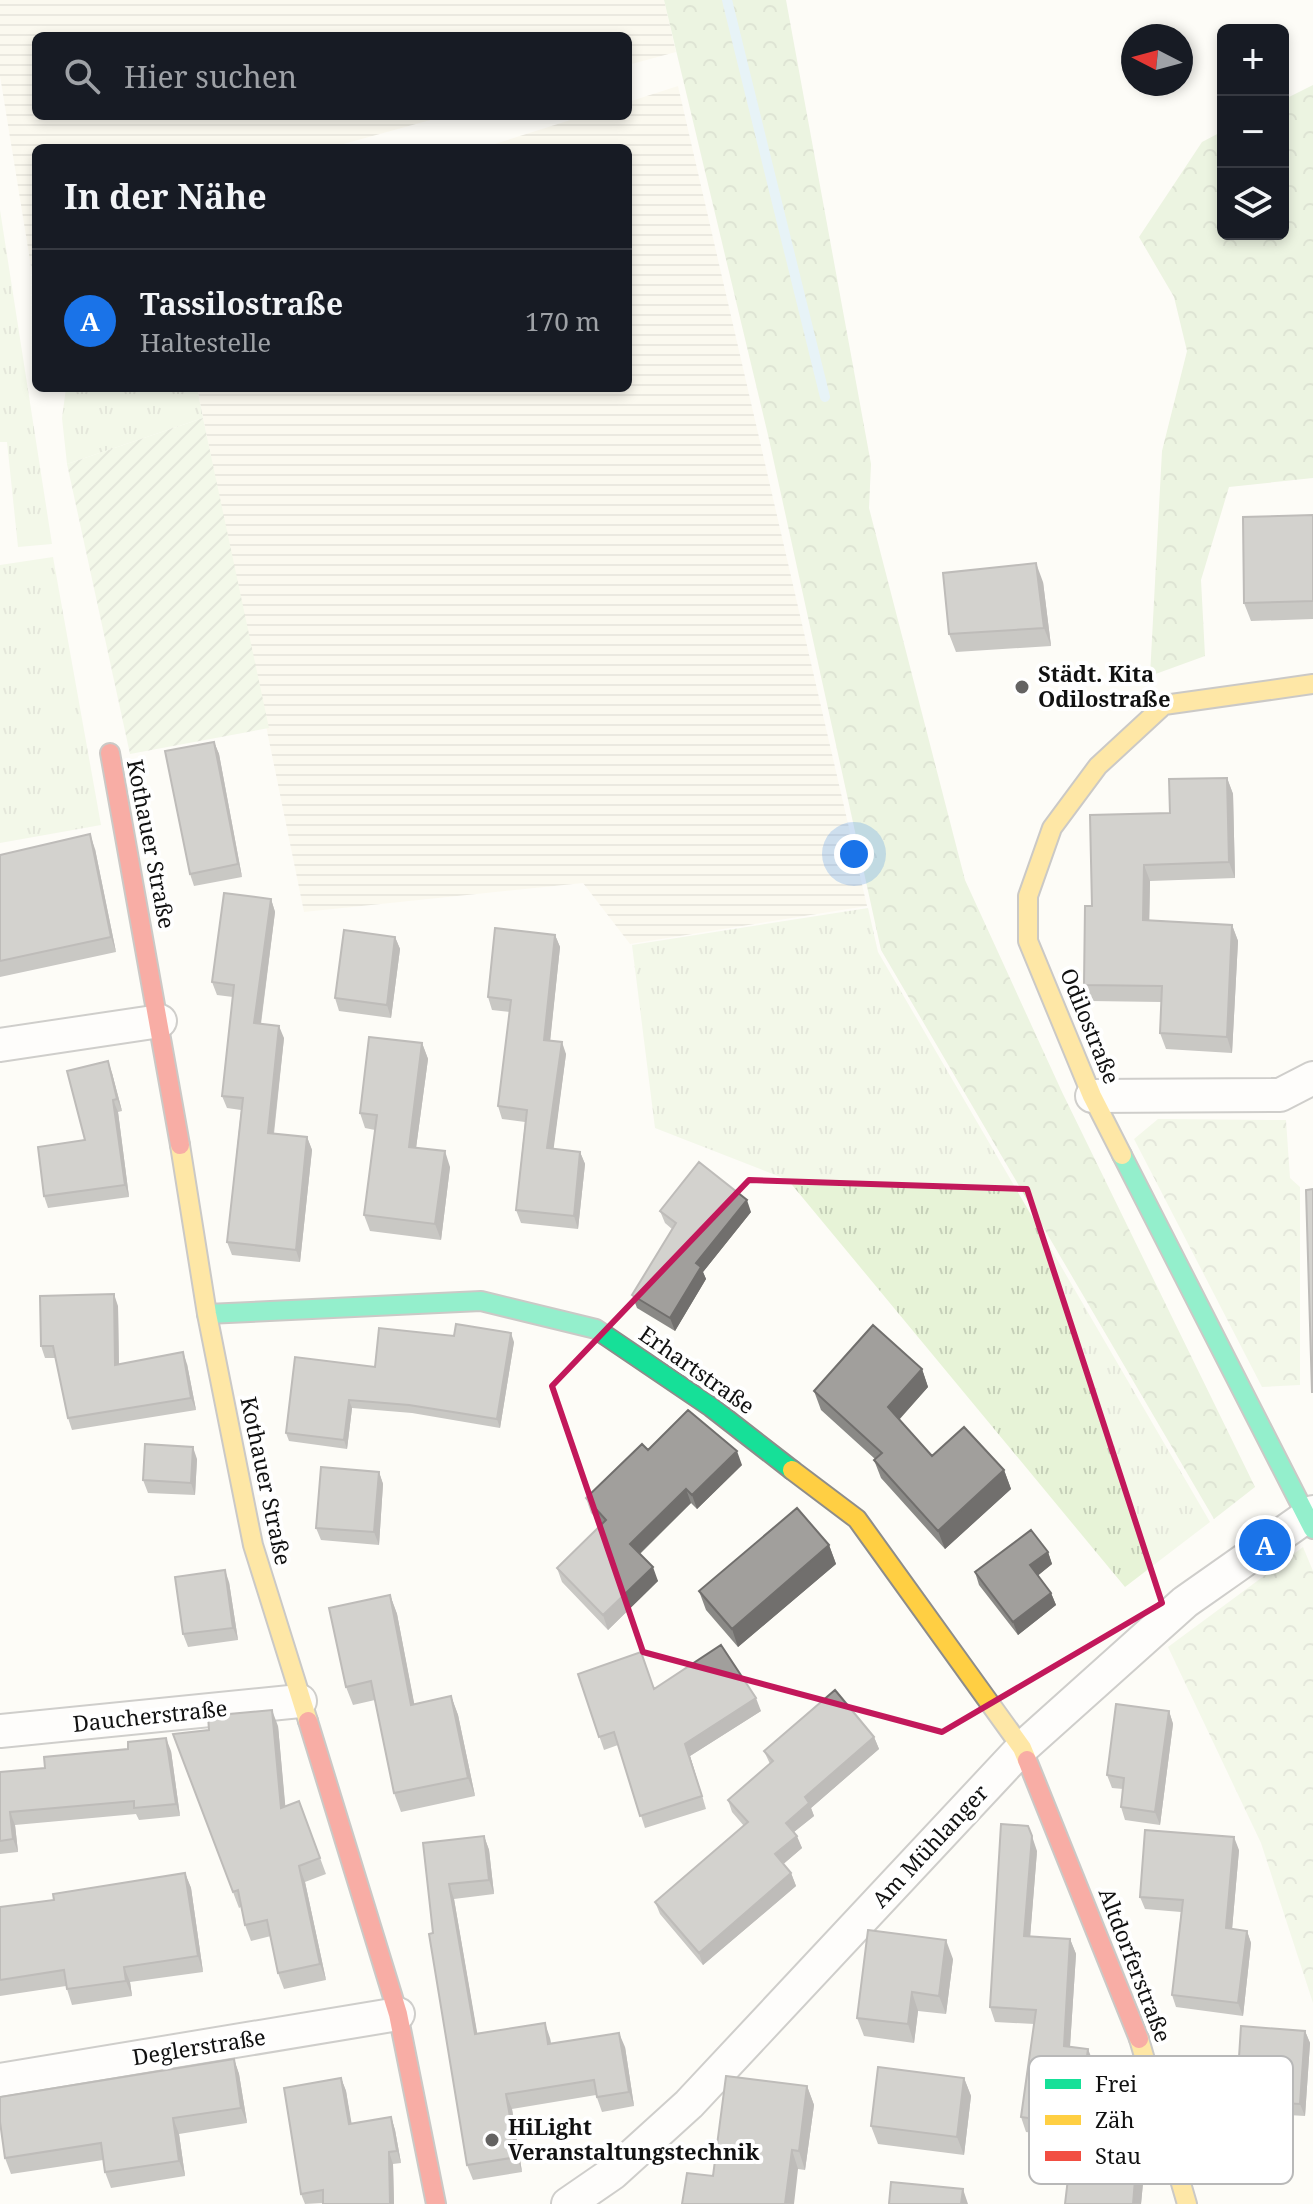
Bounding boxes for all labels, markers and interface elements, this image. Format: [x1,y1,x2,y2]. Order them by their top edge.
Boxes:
north arrow [1121,24,1193,96]
map controls [1217,24,1289,240]
button: + [1217,24,1289,96]
search box [32,32,632,120]
icon: search [60,54,104,98]
text: Hier suchen [124,56,297,97]
button: − [1217,96,1289,168]
button: layers [1217,168,1289,240]
text: In der Nähe [64,173,267,219]
text: Tassilostraße [140,283,343,324]
text: A [80,303,100,339]
text: 170 m [525,303,600,339]
text: Haltestelle [140,324,271,360]
place label: Städt. Kita Odilostraße [1038,658,1170,713]
marker: Städt. Kita Odilostraße [1013,678,1031,696]
street label: Kothauer Straße [121,757,183,931]
your location [834,834,874,874]
street label: Odilostraße [1054,963,1128,1088]
street label: Erhartstraße [634,1318,761,1420]
street label: Kothauer Straße [234,1394,299,1568]
pin: A [1239,1515,1291,1575]
street label: Daucherstraße [71,1692,229,1738]
street label: Am Mühlanger [864,1777,995,1913]
street label: Altdorferstraße [1093,1883,1179,2046]
street label: Deglerstraße [130,2021,268,2071]
legend [1029,2056,1293,2184]
text: Frei [1095,2068,1137,2098]
text: Zäh [1095,2104,1134,2134]
place label: HiLight Veranstaltungstechnik [508,2111,759,2166]
marker: HiLight Veranstaltungstechnik [483,2131,501,2149]
text: Stau [1095,2140,1141,2170]

